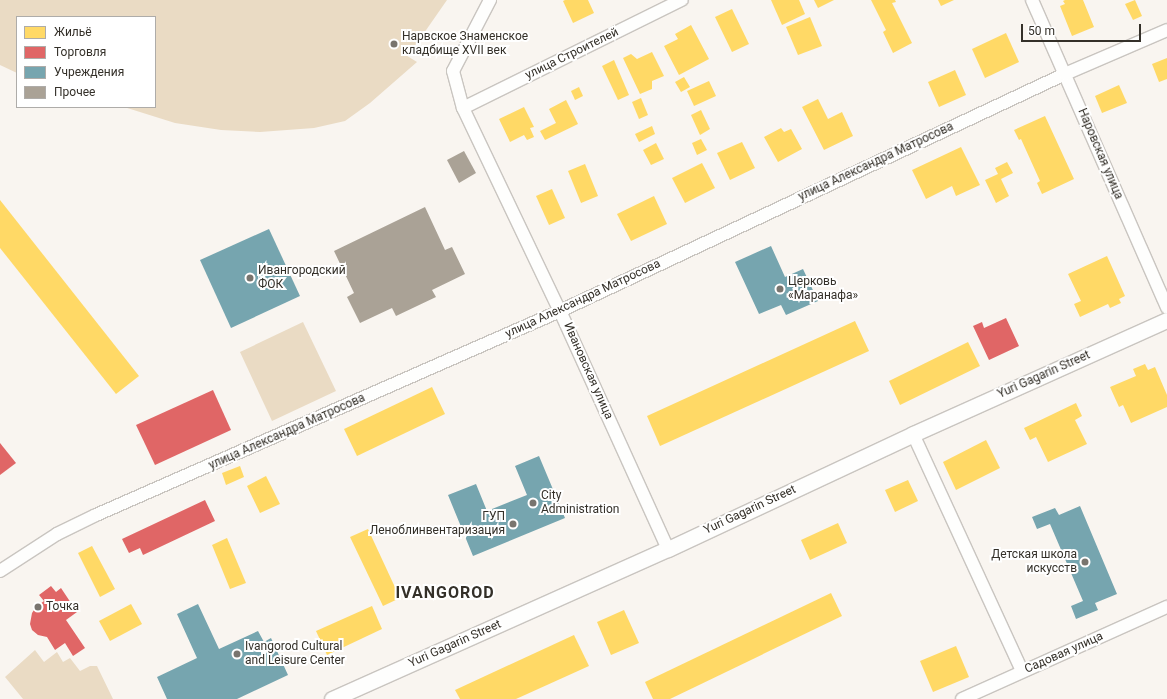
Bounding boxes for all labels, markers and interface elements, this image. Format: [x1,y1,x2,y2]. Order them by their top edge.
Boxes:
legend [16,16,156,108]
scale bar [1023,16,1143,42]
text: 50 m [1028,24,1055,38]
text: Жильё [54,25,92,39]
street label: улица Строителей [523,25,621,83]
place label: Нарвское Знаменское кладбище XVII век [402,30,528,58]
marker: Нарвское Знаменское кладбище XVII век [389,39,399,49]
text: Торговля [54,45,106,59]
text: Учреждения [54,65,124,79]
text: Прочее [54,85,95,99]
street label: Наровская улица [1074,106,1126,202]
street label: улица Александра Матросова [796,120,956,204]
street label: улица Александра Матросова [503,257,663,341]
place label: Ивангородский ФОК [258,264,346,292]
marker: Ивангородский ФОК [245,273,255,283]
place label: Церковь «Маранафа» [788,275,858,303]
marker: Церковь «Маранафа» [775,284,785,294]
street label: Ивановская улица [560,320,616,422]
street label: Yuri Gagarin Street [996,348,1092,402]
street label: улица Александра Матросова [207,391,367,473]
street label: Yuri Gagarin Street [702,482,798,538]
place label: City Administration [541,489,619,517]
marker: City Administration [528,498,538,508]
place label: ГУП Леноблинвентаризация [370,510,505,538]
marker: ГУП Леноблинвентаризация [508,519,518,529]
place label: Детская школа искусств [991,548,1077,576]
marker: Детская школа искусств [1080,557,1090,567]
district label: IVANGOROD [395,583,495,603]
place label: Точка [46,600,79,614]
marker: Точка [33,602,43,612]
street label: Yuri Gagarin Street [407,617,503,671]
street label: Садовая улица [1023,629,1105,677]
place label: Ivangorod Cultural and Leisure Center [245,640,345,668]
marker: Ivangorod Cultural and Leisure Center [232,649,242,659]

